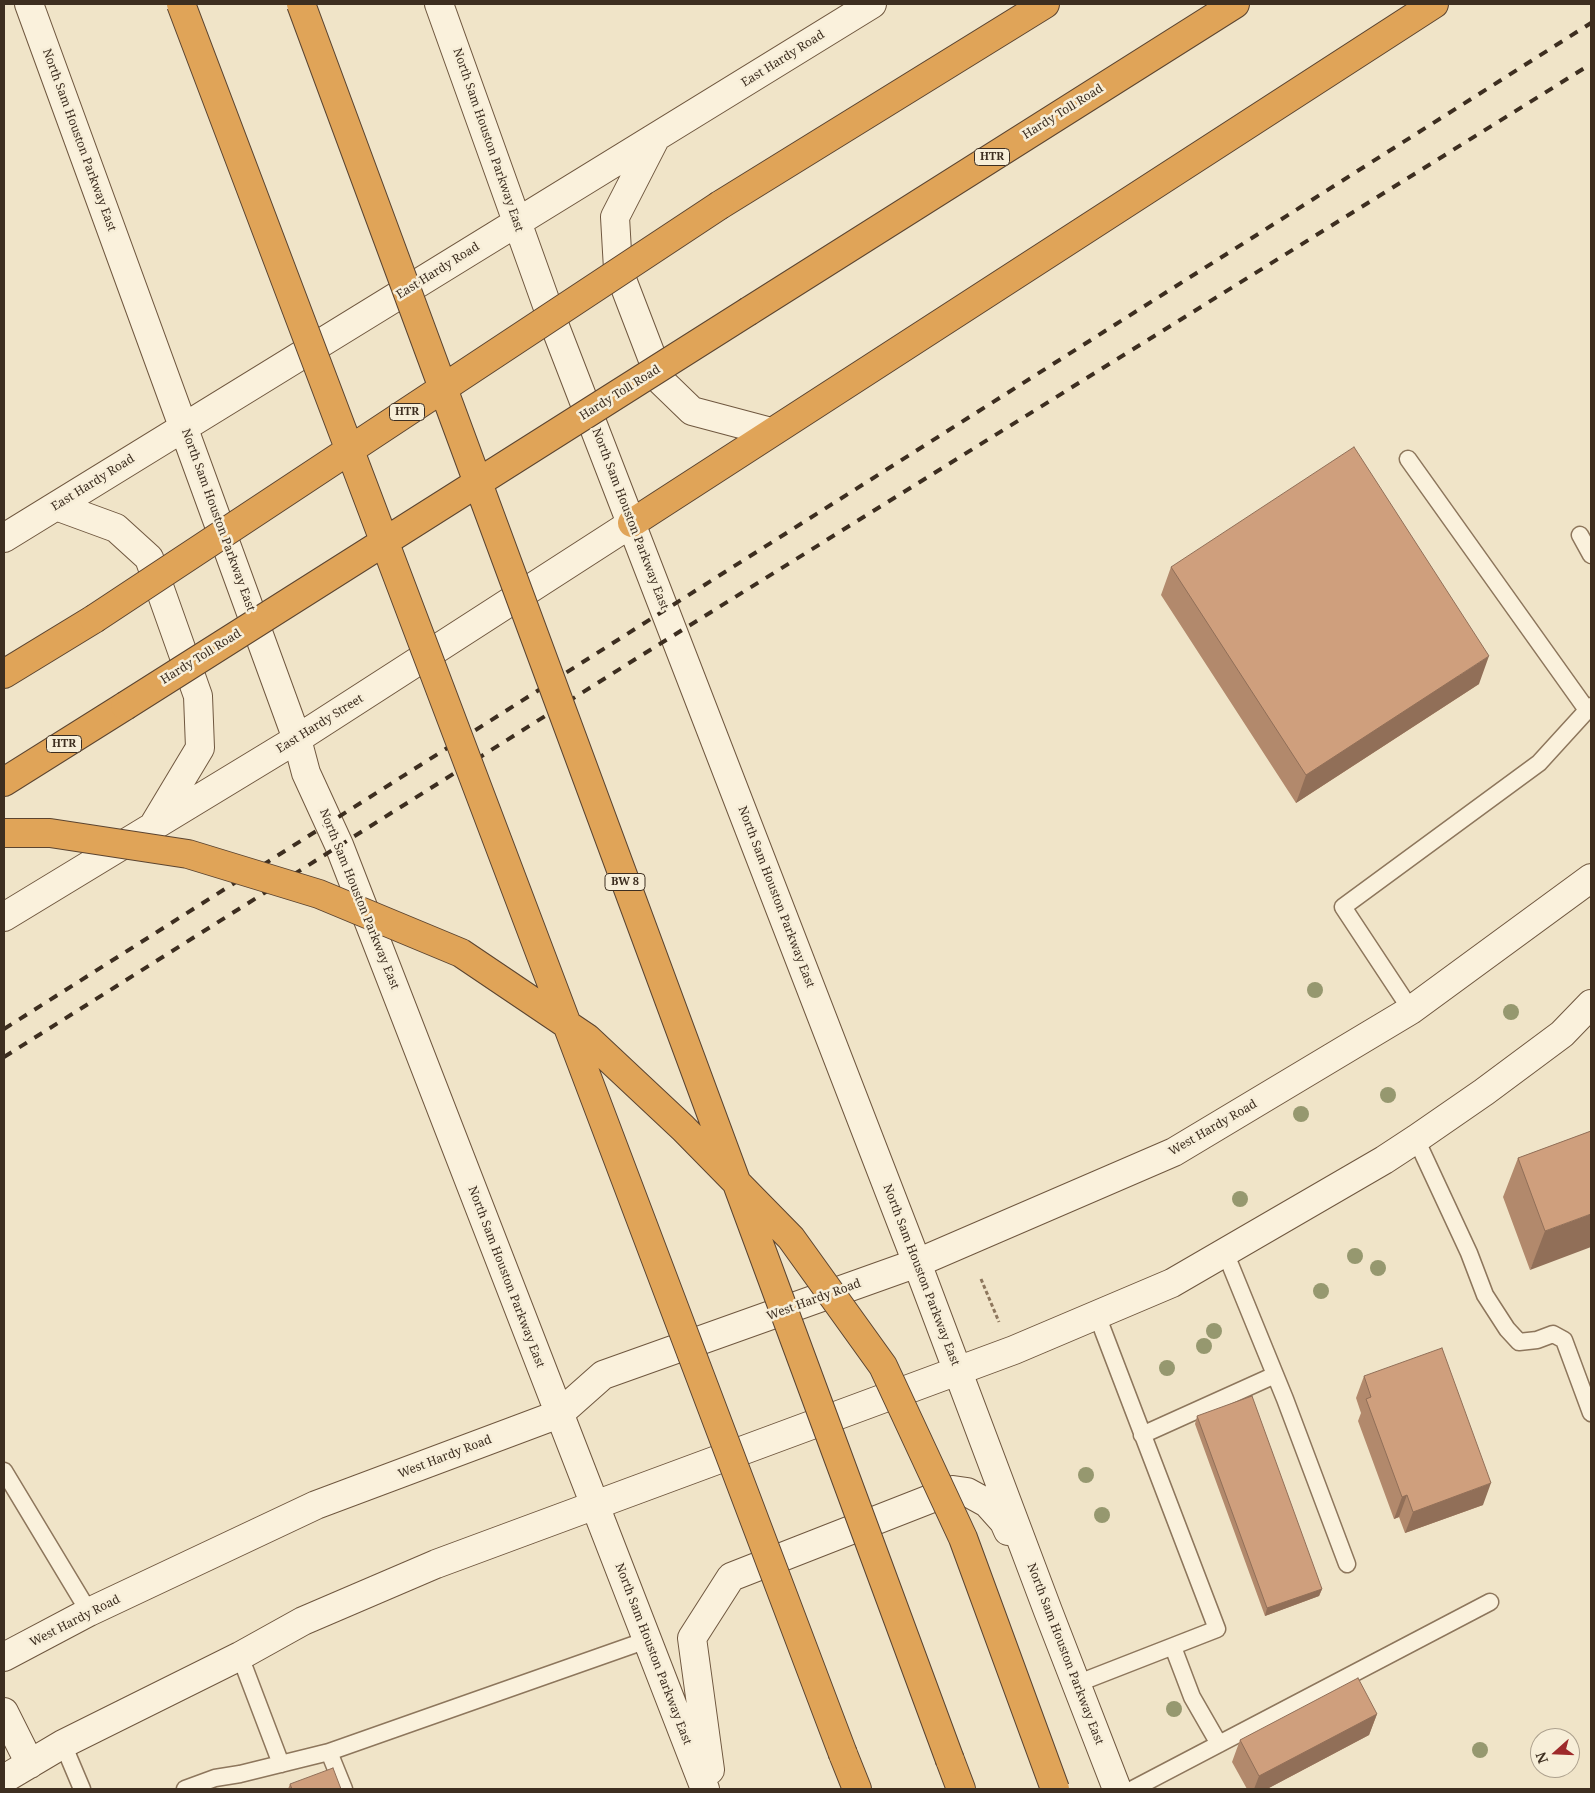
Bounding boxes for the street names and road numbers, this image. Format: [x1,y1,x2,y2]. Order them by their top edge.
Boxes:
street label: East Hardy Road [739,28,827,90]
street label: North Sam Houston Parkway East [450,46,526,234]
street label: North Sam Houston Parkway East [39,47,119,233]
street label: Hardy Toll Road [1020,81,1106,143]
road number: HTR [974,148,1010,166]
street label: East Hardy Road [394,240,482,302]
street label: Hardy Toll Road [577,362,663,424]
road number: HTR [390,404,424,421]
street label: North Sam Houston Parkway East [589,426,671,612]
street label: North Sam Houston Parkway East [178,427,258,613]
street label: East Hardy Road [49,452,137,514]
street label: Hardy Toll Road [158,626,244,688]
street label: East Hardy Street [274,691,366,757]
road number: HTR [46,736,82,752]
street label: North Sam Houston Parkway East [735,804,817,990]
street label: North Sam Houston Parkway East [316,807,402,991]
road number: BW 8 [605,874,645,890]
street label: West Hardy Road [1166,1097,1260,1159]
street label: North Sam Houston Parkway East [880,1182,962,1368]
street label: North Sam Houston Parkway East [465,1184,547,1370]
street label: West Hardy Road [765,1276,863,1324]
street label: West Hardy Road [396,1433,494,1481]
street label: North Sam Houston Parkway East [612,1561,694,1747]
street label: North Sam Houston Parkway East [1024,1561,1106,1747]
street label: West Hardy Road [28,1592,122,1650]

